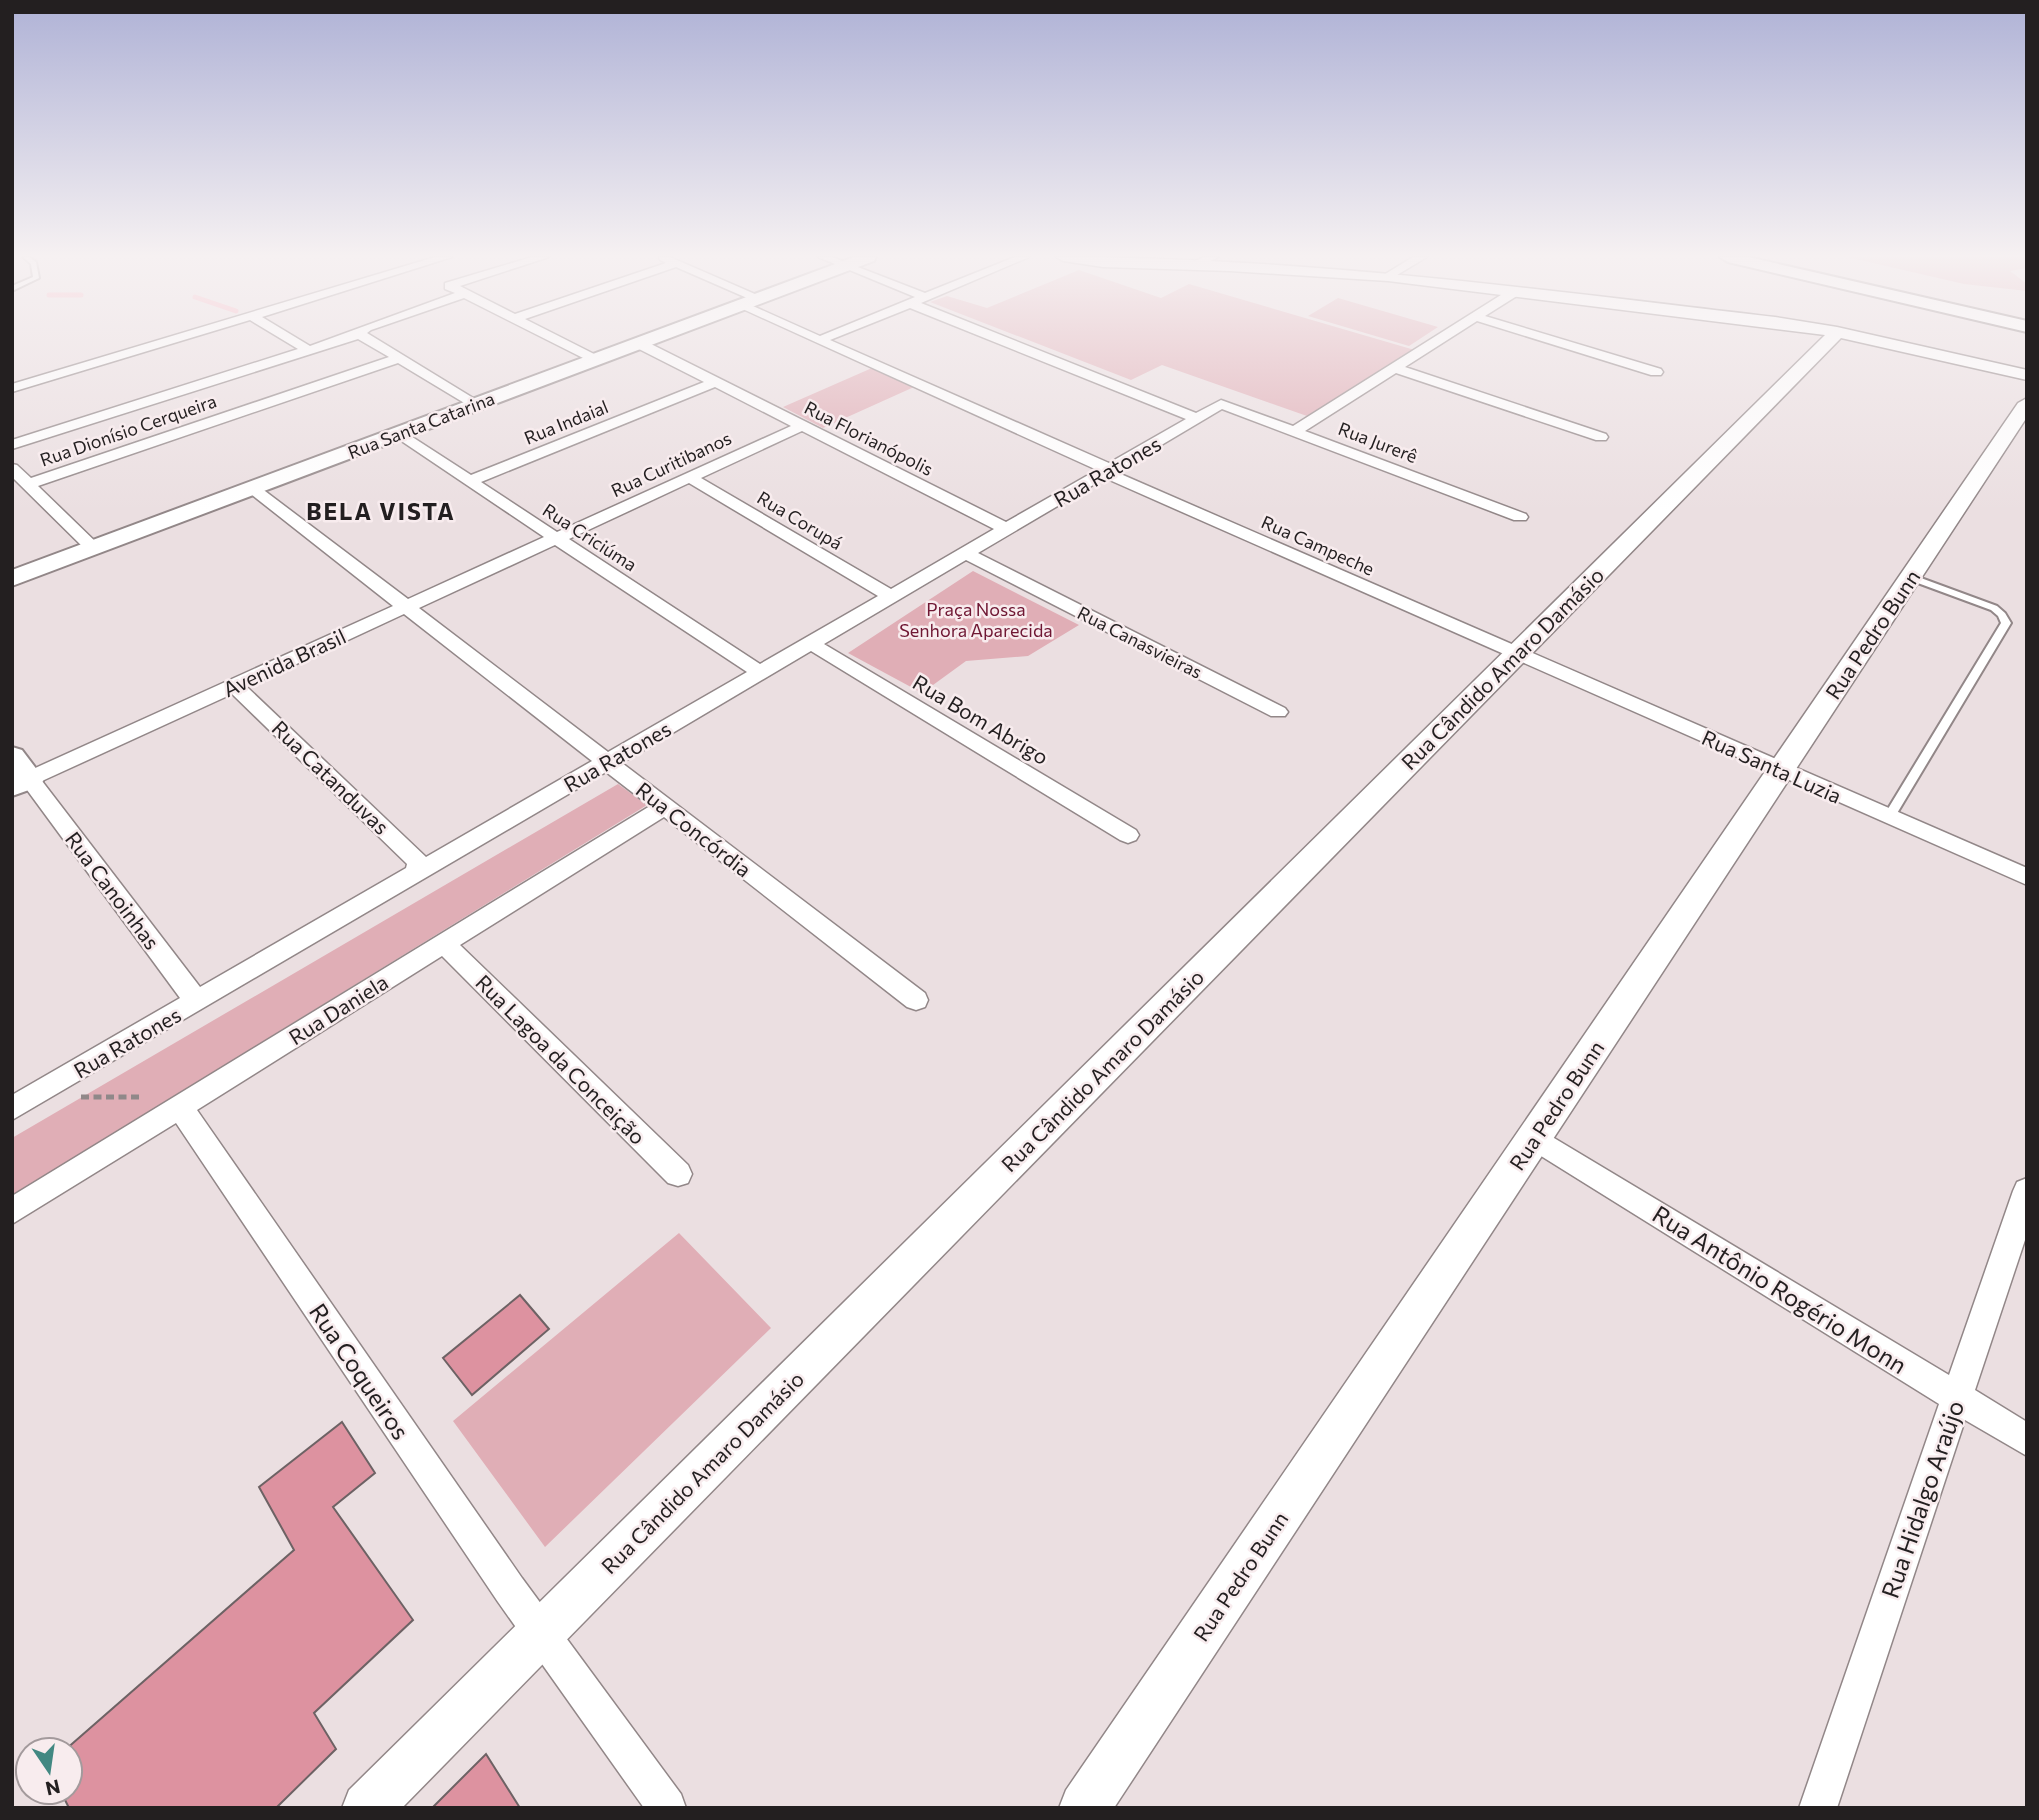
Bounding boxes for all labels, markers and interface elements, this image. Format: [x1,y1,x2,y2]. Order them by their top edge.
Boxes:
street label: Rua Santa Catarina [344,387,498,463]
street label: Rua Dionísio Cerqueira [37,389,219,471]
street label: Rua Indaial [521,395,611,449]
street label: Rua Florianópolis [801,396,937,480]
street label: Rua Jurerê [1335,417,1421,467]
street label: Rua Curitibanos [607,427,735,501]
street label: Rua Ratones [1049,430,1165,512]
street label: Rua Corupá [754,486,846,554]
district label: BELA VISTA [306,497,456,525]
street label: Rua Criciúma [539,498,641,576]
street label: Rua Campeche [1258,510,1378,580]
street label: Rua Cândido Amaro Damásio [1396,562,1608,774]
street label: Rua Pedro Bunn [1820,565,1924,703]
park label: Praça Nossa Senhora Aparecida [899,598,1053,641]
street label: Rua Canasvieiras [1074,601,1206,683]
street label: Avenida Brasil [219,623,349,701]
street label: Rua Bom Abrigo [909,669,1053,769]
street label: Rua Catanduvas [267,715,395,839]
street label: Rua Ratones [559,715,675,797]
street label: Rua Santa Luzia [1698,724,1846,808]
street label: Rua Concórdia [631,776,757,882]
street label: Rua Canoinhas [61,826,165,954]
street label: Rua Cândido Amaro Damásio [996,964,1208,1176]
street label: Rua Daniela [284,969,392,1049]
street label: Rua Lagoa da Conceição [471,969,651,1149]
street label: Rua Ratones [69,1001,185,1083]
street label: Rua Pedro Bunn [1504,1036,1608,1174]
street label: Rua Antônio Rogério Monn [1648,1199,1912,1379]
street label: Rua Coqueiros [304,1298,416,1444]
street label: Rua Cândido Amaro Damásio [596,1366,808,1578]
street label: Rua Hidalgo Araújo [1875,1396,1969,1602]
street label: Rua Pedro Bunn [1188,1507,1292,1645]
north arrow [14,1736,84,1806]
text: N [43,1775,62,1801]

